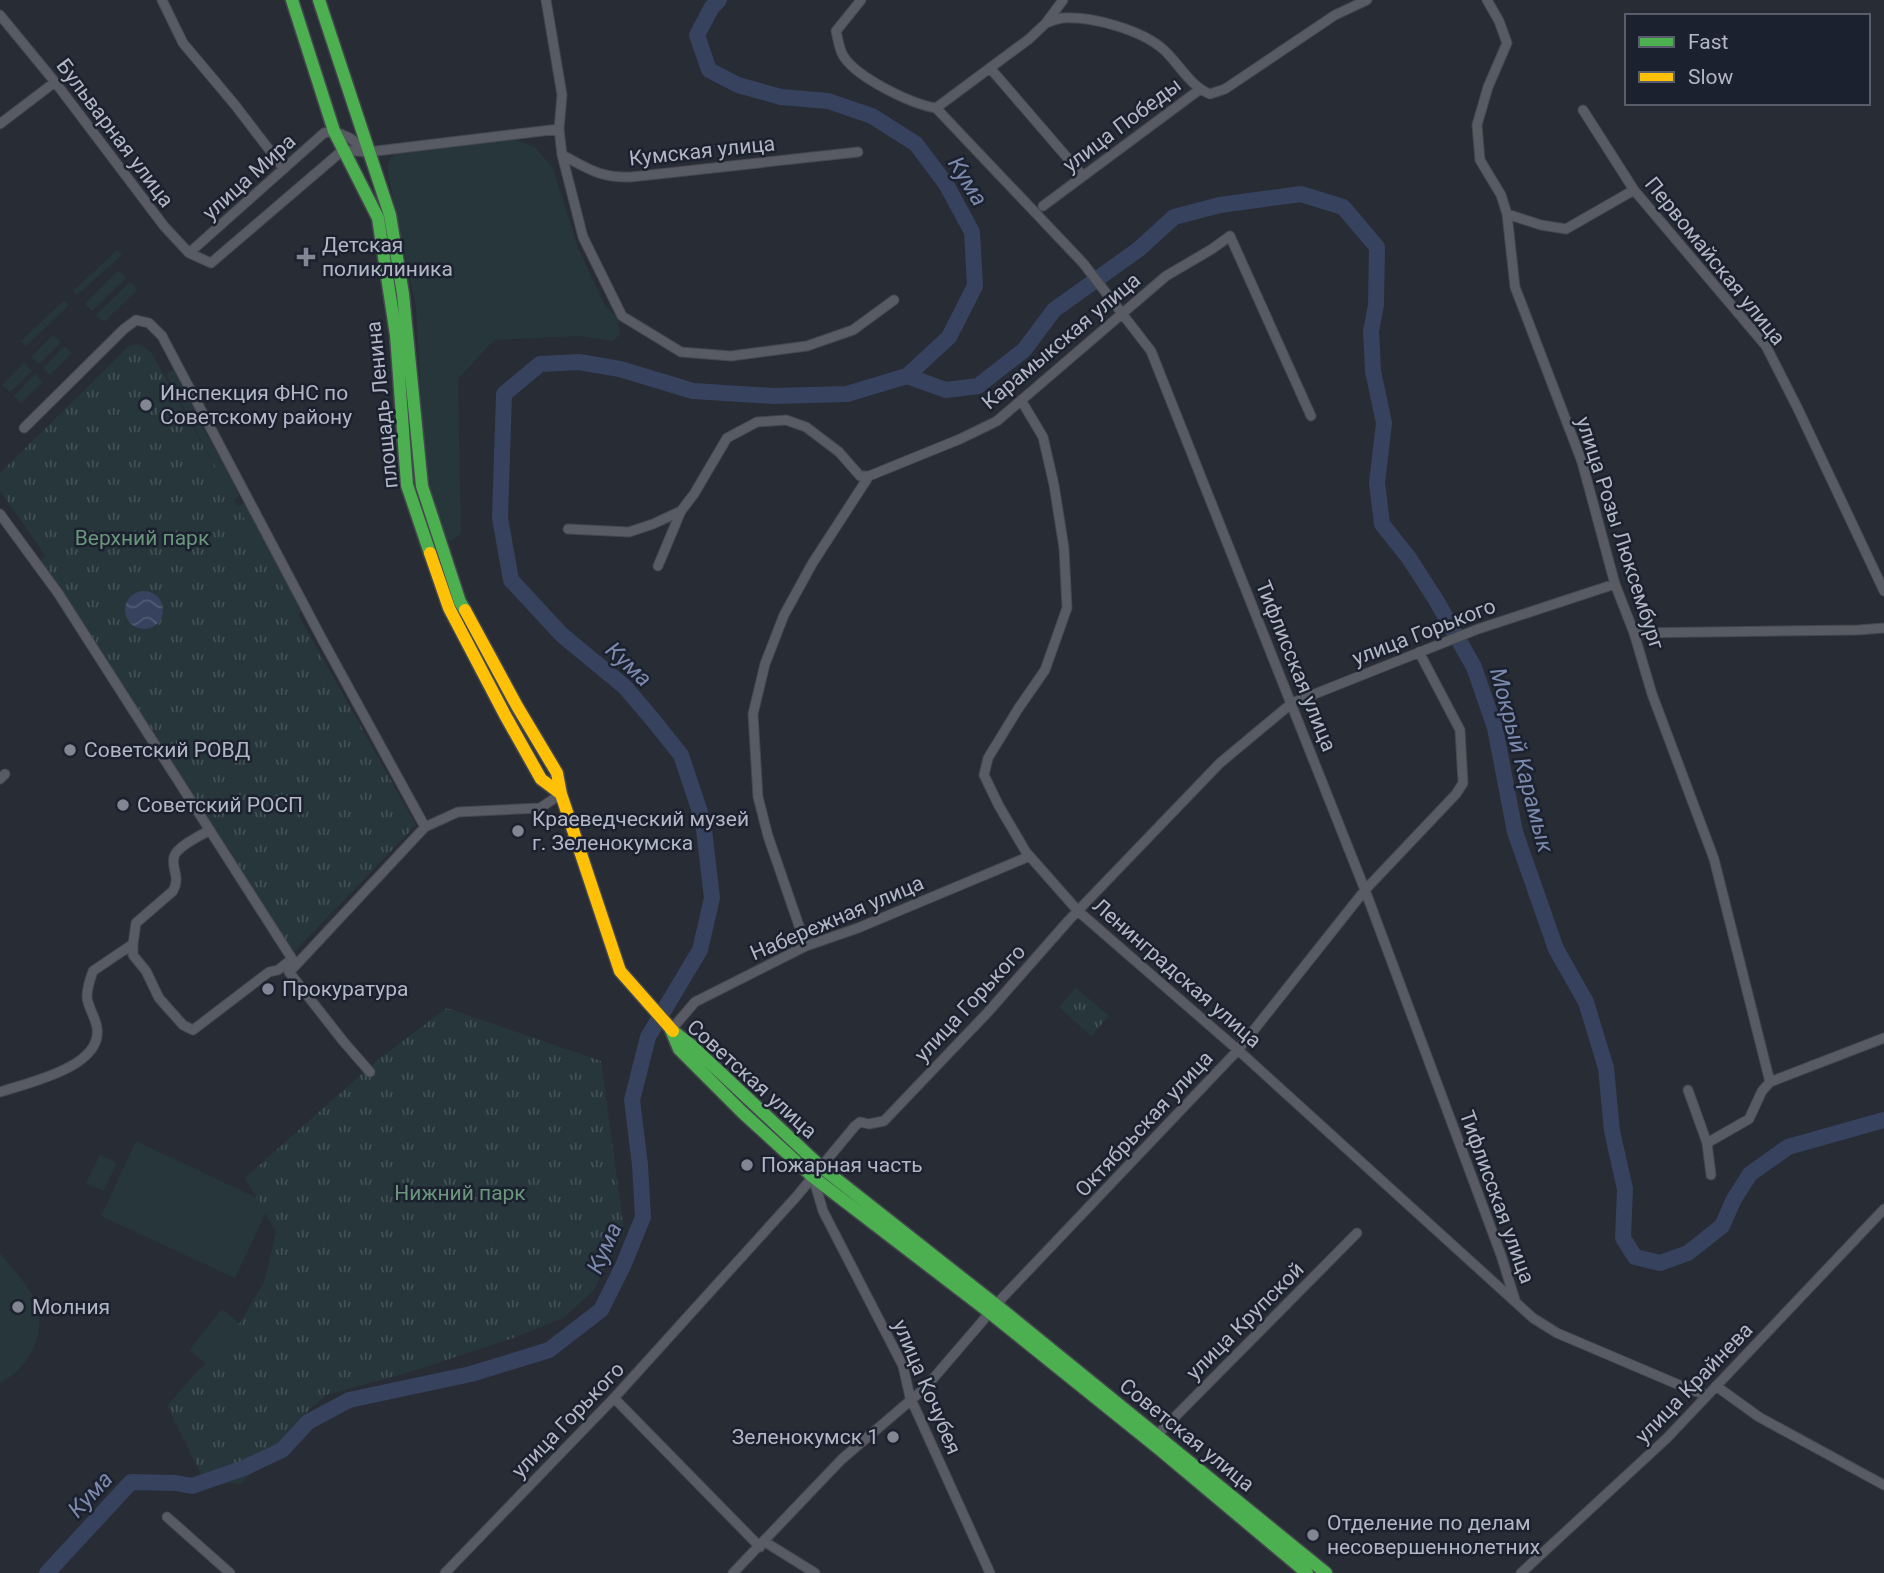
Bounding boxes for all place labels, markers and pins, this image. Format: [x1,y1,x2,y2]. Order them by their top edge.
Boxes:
place label: Детская поликлиника [322,233,453,281]
marker: Детская поликлиника [296,247,316,267]
place label: Инспекция ФНС по Советскому району [160,381,352,429]
marker: Инспекция ФНС по Советскому району [138,397,154,413]
place label: Советский РОВД [84,738,251,762]
marker: Советский РОВД [62,742,78,758]
place label: Советский РОСП [137,793,303,817]
marker: Советский РОСП [115,797,131,813]
place label: Краеведческий музей г. Зеленокумска [532,807,749,855]
marker: Краеведческий музей г. Зеленокумска [510,823,526,839]
place label: Прокуратура [282,977,408,1001]
marker: Прокуратура [260,981,276,997]
place label: Пожарная часть [761,1153,923,1177]
marker: Пожарная часть [739,1157,755,1173]
place label: Молния [32,1295,110,1319]
marker: Молния [10,1299,26,1315]
place label: Зеленокумск 1 [732,1425,879,1449]
marker: Зеленокумск 1 [885,1429,901,1445]
place label: Отделение по делам несовершеннолетних [1327,1511,1540,1559]
marker: Отделение по делам несовершеннолетних [1305,1527,1321,1543]

